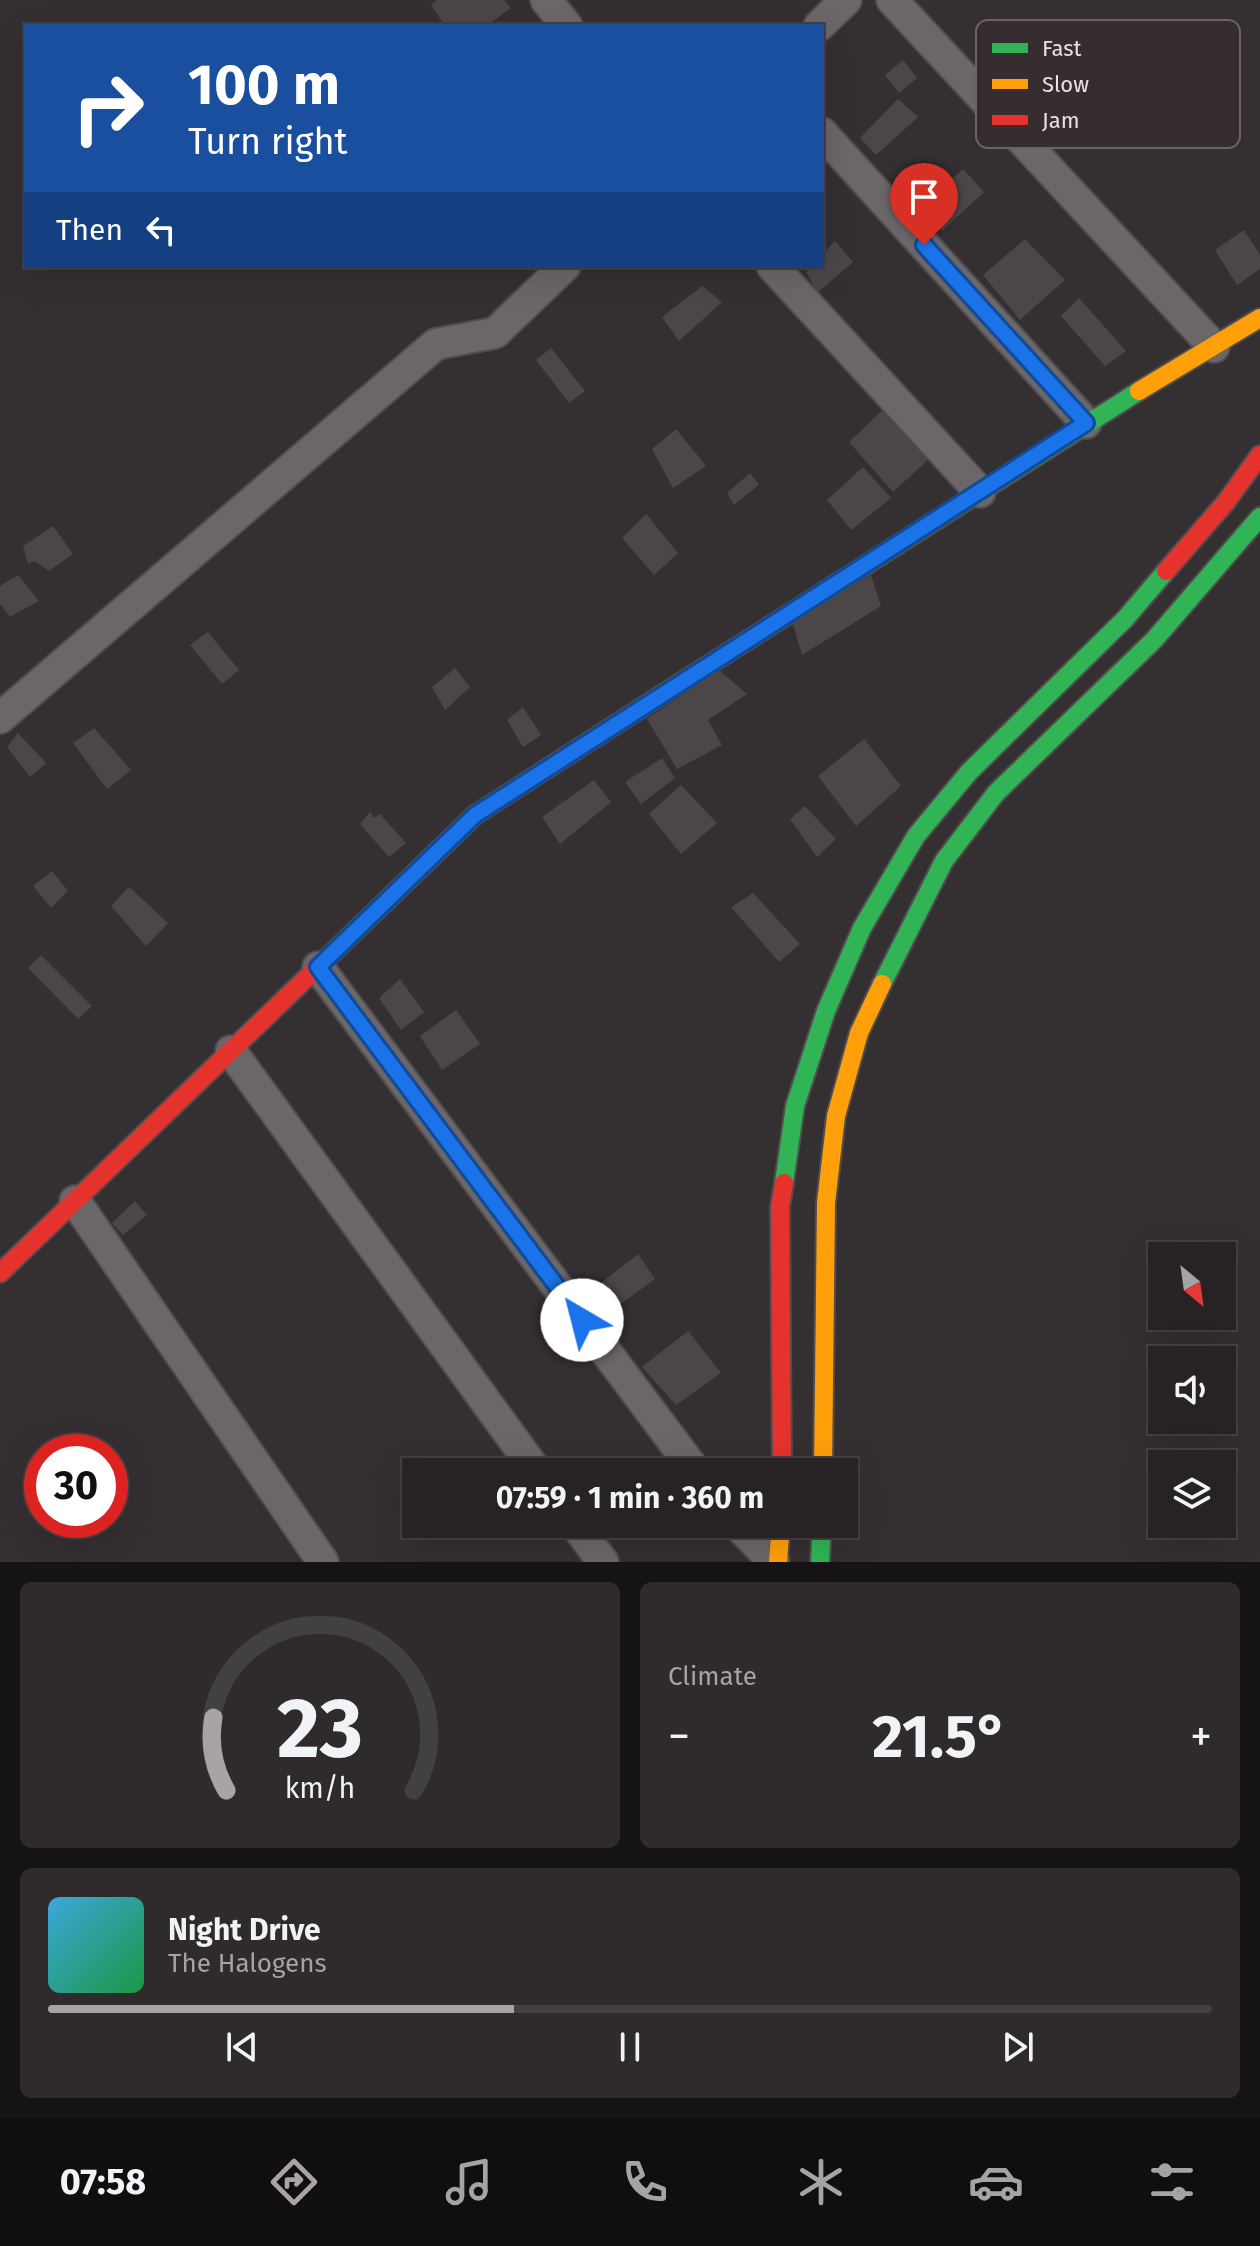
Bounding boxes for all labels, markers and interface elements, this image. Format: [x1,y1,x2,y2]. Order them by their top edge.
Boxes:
legend [976,20,1240,148]
text: Fast [1042,35,1082,62]
text: 100 m [188,52,340,119]
icon: right [56,56,160,160]
text: Slow [1042,71,1089,98]
text: Jam [1042,107,1080,134]
text: Turn right [188,120,348,164]
pin [890,163,958,245]
icon: arrive [902,175,946,219]
icon: left [139,208,183,252]
text: Then [56,212,123,248]
north arrow [1148,1242,1236,1330]
map controls [1148,1242,1236,1538]
position arrow [540,1278,624,1362]
button: sound [1148,1346,1236,1434]
speed limit sign: 30 [24,1434,128,1538]
button: layers [1148,1450,1236,1538]
text: 07:59 · 1 min · 360 m [496,1480,764,1516]
text: Climate [668,1661,757,1692]
text: 23 [277,1679,363,1779]
text: 21.5° [872,1701,1008,1773]
text: − [668,1710,690,1763]
text: + [1190,1710,1212,1763]
text: km/h [285,1771,355,1806]
text: Night Drive [168,1912,321,1948]
text: The Halogens [168,1948,327,1979]
icon: previous [220,2025,264,2069]
icon: pause [608,2025,652,2069]
icon: next [996,2025,1040,2069]
icon: directions [266,2154,322,2210]
icon: music [441,2154,497,2210]
icon: phone [617,2154,673,2210]
icon: climate [793,2154,849,2210]
icon: car [968,2154,1024,2210]
icon: filters [1144,2154,1200,2210]
text: 07:58 [60,2160,146,2204]

